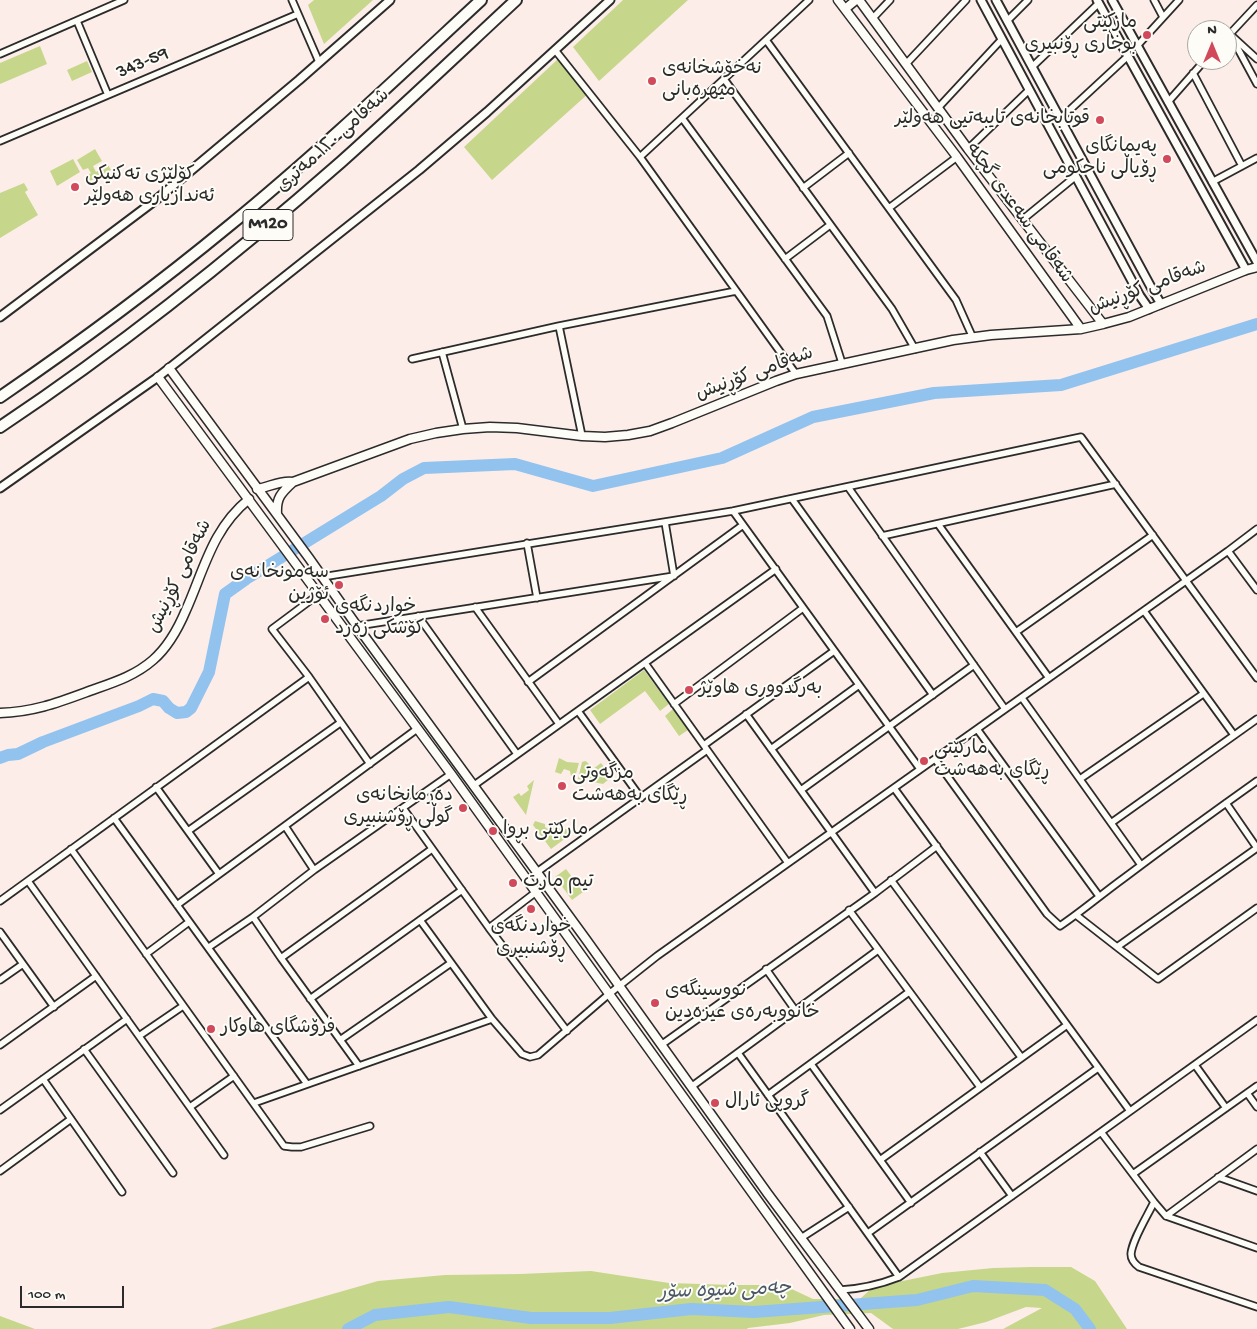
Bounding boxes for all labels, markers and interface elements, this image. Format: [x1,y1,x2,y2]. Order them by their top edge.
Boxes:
place label: مارکێتی بوخاری ڕۆنبیری [1024,13,1137,57]
north arrow [1187,20,1237,70]
text: N [1207,22,1217,39]
marker: مارکێتی بوخاری ڕۆنبیری [1141,29,1153,41]
street label: 343-59 [114,43,172,85]
place label: نەخۆشخانەی میهرەبانی [662,59,762,103]
marker: نەخۆشخانەی میهرەبانی [646,75,658,87]
street label: شەقامی ١٢٠ مەتری [273,85,395,199]
place label: قوتابخانەی تایبەتیی هەولێر [895,109,1090,131]
marker: قوتابخانەی تایبەتیی هەولێر [1094,114,1106,126]
place label: پەیمانگای ڕۆیاڵی ناحکومی [1043,137,1157,181]
street label: شەقامی سەعدی گچکە [959,139,1077,289]
marker: پەیمانگای ڕۆیاڵی ناحکومی [1161,153,1173,165]
place label: کۆلێژی تەکنیکی ئەندازیاری هەولێر [85,165,215,209]
marker: کۆلێژی تەکنیکی ئەندازیاری هەولێر [69,181,81,193]
road number: M120 [243,210,293,240]
street label: شەقامی کۆڕنیش [1086,257,1210,321]
street label: شەقامی کۆڕنیش [693,343,817,407]
street label: شەقامی کۆڕنیش [144,516,218,638]
place label: سەمونخانەی ئۆژین [230,563,329,607]
marker: سەمونخانەی ئۆژین [333,579,345,591]
place label: خواردنگەی کۆشکی زەرد [335,597,424,641]
marker: خواردنگەی کۆشکی زەرد [319,613,331,625]
place label: بەرگدووری هاوێژ [699,679,822,701]
marker: بەرگدووری هاوێژ [683,684,695,696]
place label: مارکێتی ڕێگای بەهەشت [934,739,1050,783]
marker: مارکێتی ڕێگای بەهەشت [918,755,930,767]
place label: مزگەوتی ڕێگای بەھەشت [572,764,688,808]
marker: مزگەوتی ڕێگای بەھەشت [556,780,568,792]
place label: دەرمانخانەی گوڵی ڕۆشنبیری [343,786,453,830]
marker: دەرمانخانەی گوڵی ڕۆشنبیری [457,802,469,814]
place label: مارکێتی بڕوا [503,820,588,842]
marker: مارکێتی بڕوا [487,825,499,837]
place label: تیم مارت [523,872,594,894]
marker: تیم مارت [507,877,519,889]
marker: خواردنگەی ڕۆشنبیری [525,903,537,915]
place label: خواردنگەی ڕۆشنبیری [490,917,572,961]
place label: نووسینگەی خانووبەرەی عیزەدین [665,981,820,1025]
marker: نووسینگەی خانووبەرەی عیزەدین [649,997,661,1009]
place label: فرۆشگای ھاوکار [221,1018,335,1040]
marker: فرۆشگای ھاوکار [205,1023,217,1035]
place label: گروپی ئارال [725,1092,809,1114]
marker: گروپی ئارال [709,1097,721,1109]
scale bar [22,1276,126,1308]
water label: چەمی شیوە سۆر [659,1278,791,1306]
text: 100 m [28,1286,65,1304]

